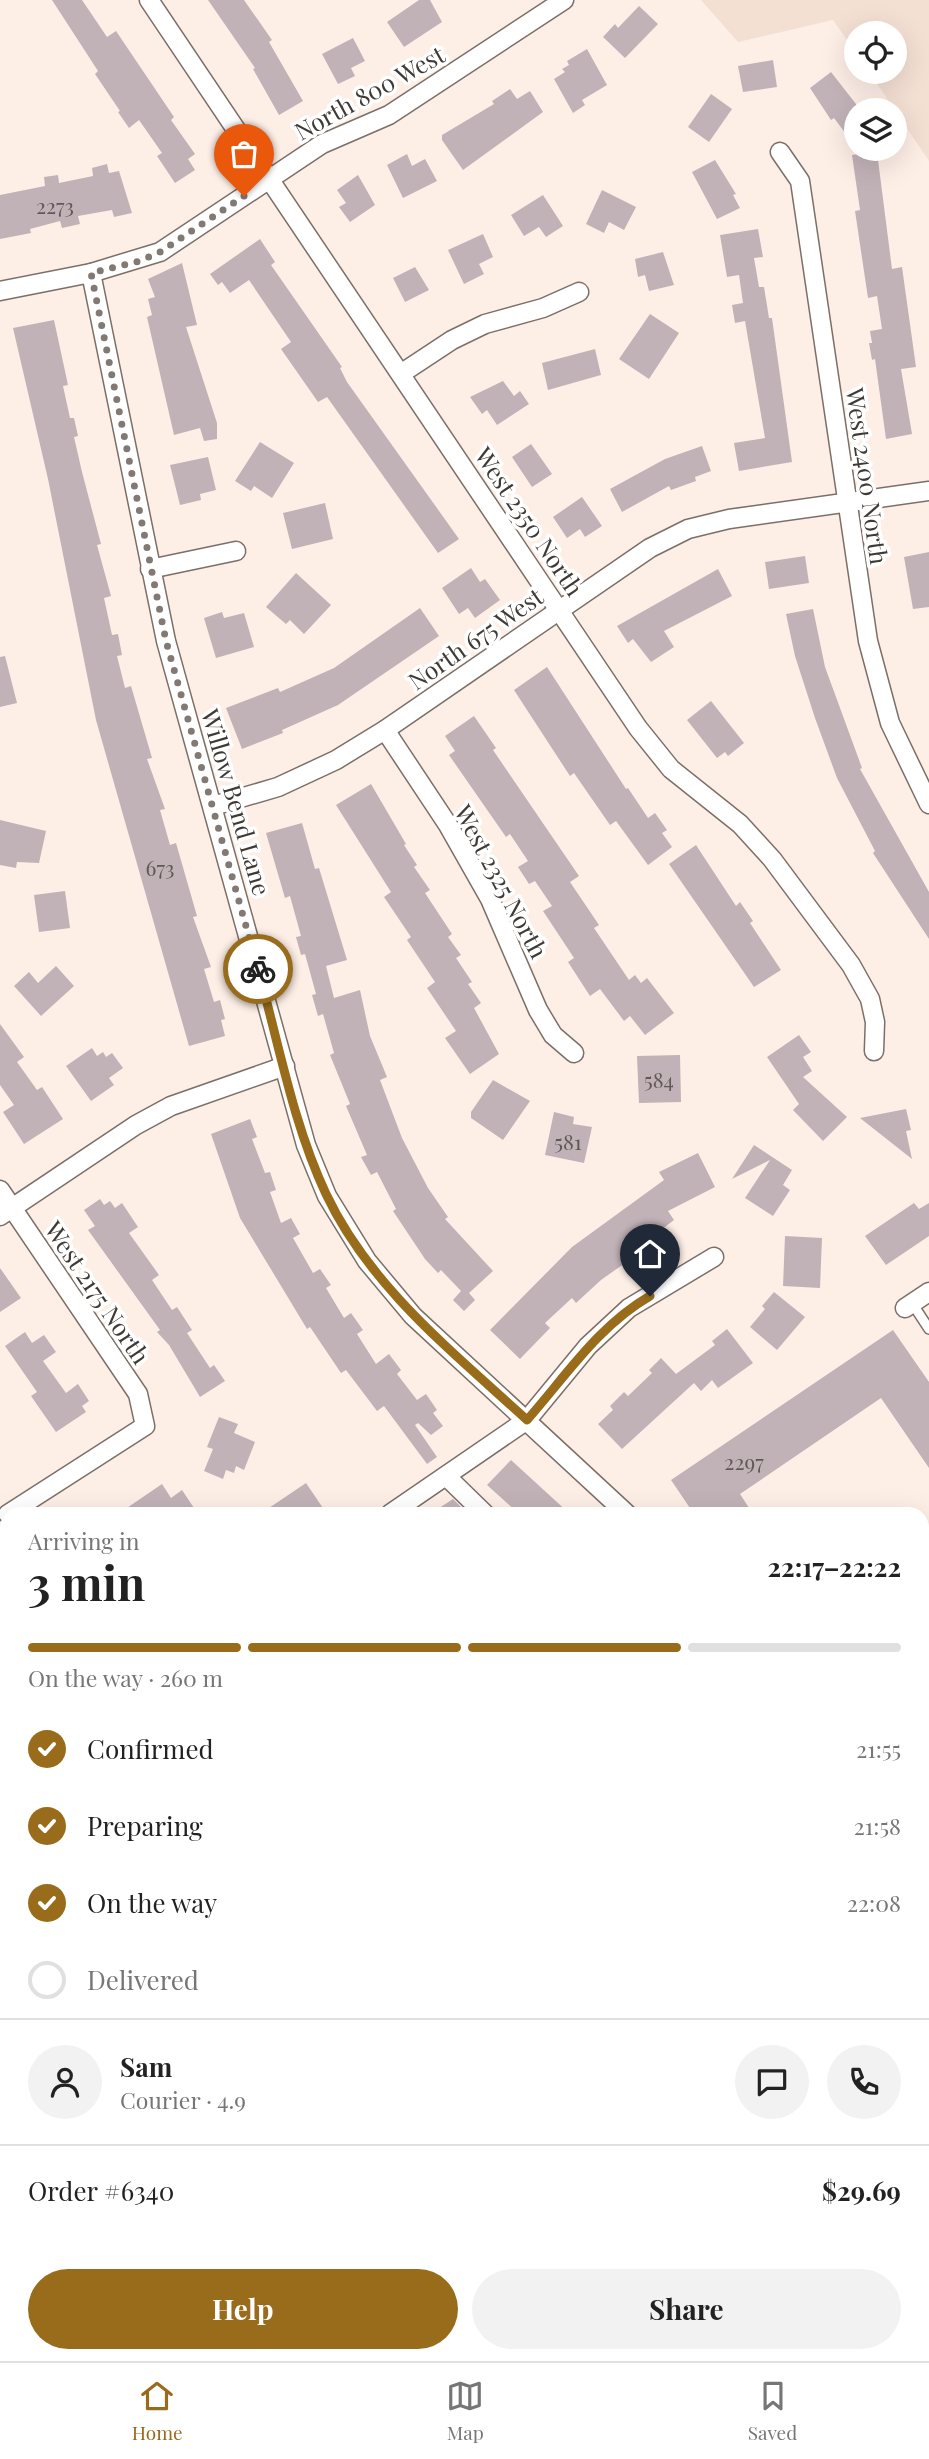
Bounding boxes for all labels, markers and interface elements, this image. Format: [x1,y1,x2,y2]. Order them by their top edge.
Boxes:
map controls [844,21,907,161]
button: locate [844,21,907,84]
street label: North 800 West [288,37,450,146]
button: layers [844,98,907,161]
pin [214,124,274,196]
icon: bag [225,135,263,173]
house number: 2273 [36,191,74,219]
street label: West 2400 North [840,385,896,566]
street label: West 2350 North [468,440,592,601]
street label: North 675 West [401,579,549,696]
street label: Willow Bend Lane [195,704,279,899]
street label: West 2325 North [448,798,556,963]
house number: 673 [146,853,174,881]
courier [223,934,293,1004]
icon: bike [239,950,277,988]
house number: 584 [644,1065,674,1093]
house number: 581 [554,1127,582,1155]
street label: West 2175 North [38,1214,158,1370]
pin [620,1224,680,1296]
icon: home [631,1235,669,1273]
house number: 2297 [724,1447,764,1475]
text: Arriving in [28,1525,140,1556]
text: 22:17–22:22 [767,1549,901,1584]
text: 3 min [28,1551,145,1613]
text: On the way · 260 m [28,1662,223,1693]
icon: check [28,1730,66,1768]
text: Confirmed [87,1731,214,1766]
text: 21:55 [856,1733,901,1764]
icon: check [28,1807,66,1845]
text: Preparing [87,1808,203,1843]
text: 21:58 [854,1810,901,1841]
icon: check [28,1884,66,1922]
text: On the way [87,1885,217,1920]
text: 22:08 [847,1887,901,1918]
text: Delivered [87,1962,199,1997]
button: person [28,2045,102,2119]
button: chat [735,2045,809,2119]
button: phone [827,2045,901,2119]
text: Sam [120,2049,172,2084]
text: Courier · 4.9 [120,2084,246,2115]
text: Order #6340 [28,2173,174,2208]
text: $29.69 [822,2173,901,2208]
button: Help [28,2269,458,2349]
button: Share [472,2269,901,2349]
tab: Home [132,2377,183,2445]
tab: Map [446,2377,484,2445]
tab: Saved [748,2377,797,2445]

